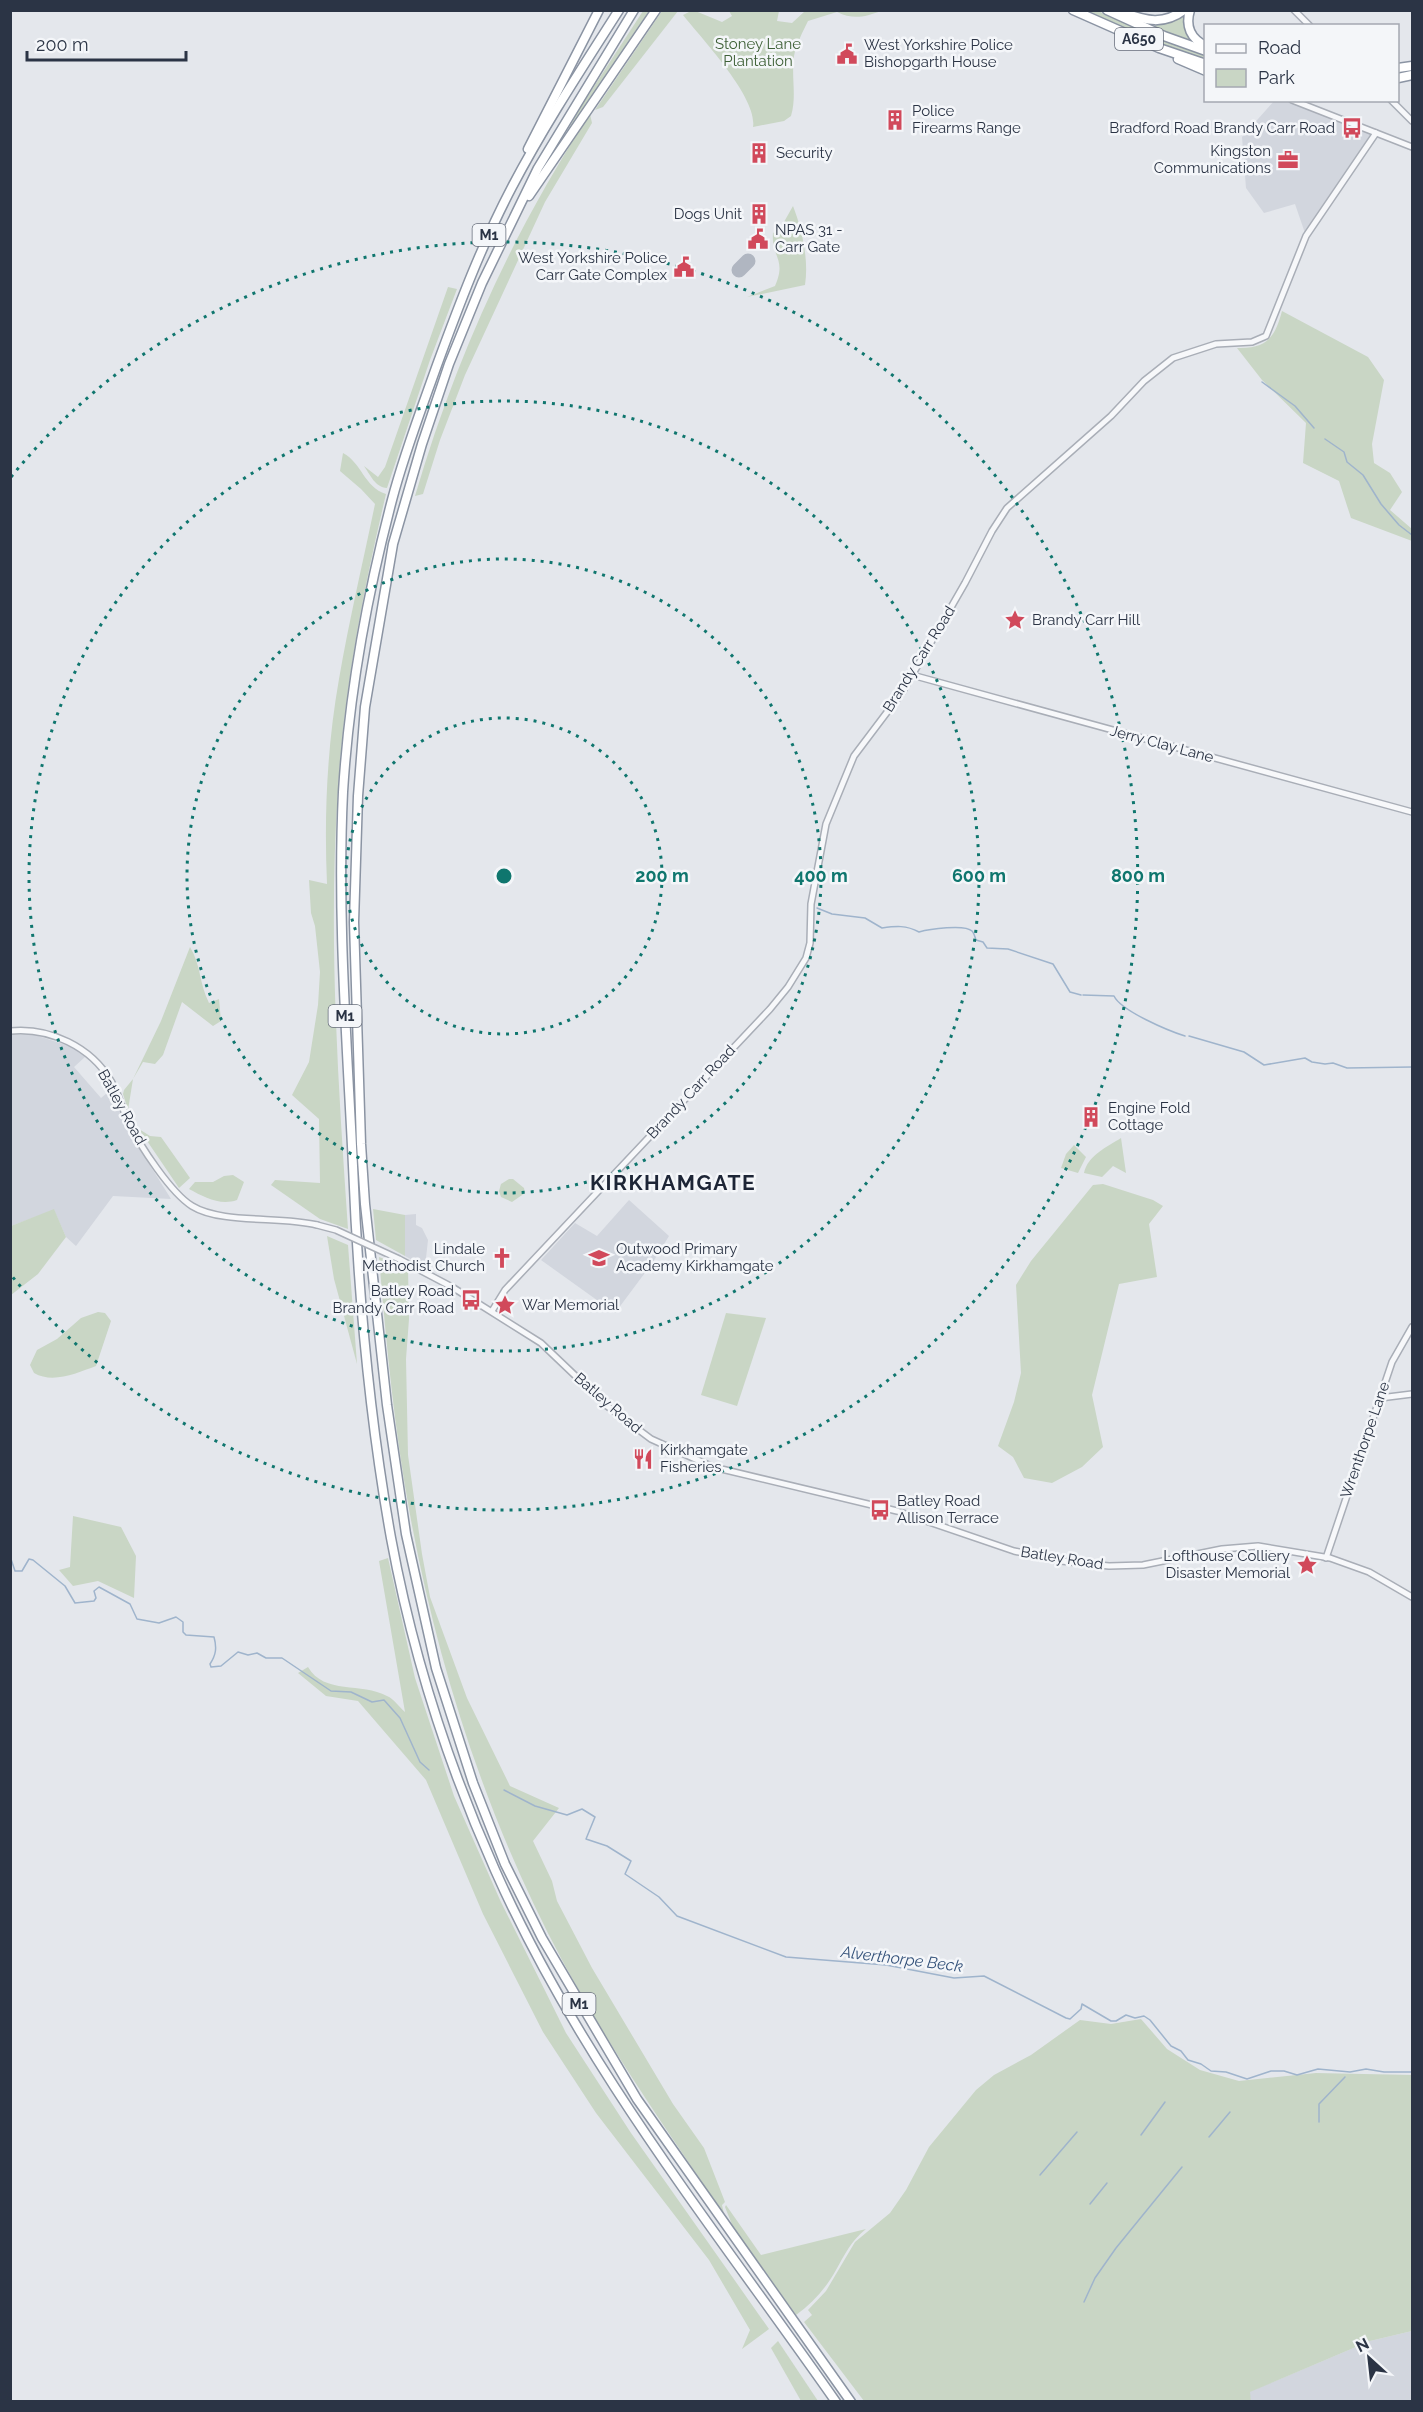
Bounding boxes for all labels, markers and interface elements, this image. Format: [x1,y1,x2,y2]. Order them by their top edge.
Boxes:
scale bar [27,24,186,62]
legend [1204,24,1399,102]
road number: A650 [1115,28,1163,50]
text: 200 m [36,34,89,55]
park label: Stoney Lane Plantation [715,35,801,70]
place label: West Yorkshire Police Bishopgarth House [864,36,1013,71]
text: Road [1258,37,1301,58]
public building icon: West Yorkshire Police Bishopgarth House [835,42,859,66]
text: Park [1258,67,1295,88]
place label: Police Firearms Range [912,102,1021,137]
building icon: Police Firearms Range [883,108,907,132]
bus stop icon: Bradford Road Brandy Carr Road [1340,116,1364,140]
place label: Bradford Road Brandy Carr Road [1109,119,1335,137]
building icon: Security [747,141,771,165]
place label: Kingston Communications [1154,142,1271,177]
place label: Security [776,144,833,162]
office icon: Kingston Communications [1276,148,1300,172]
building icon: Dogs Unit [747,202,771,226]
place label: Dogs Unit [674,205,742,223]
place label: NPAS 31 - Carr Gate [775,221,843,256]
road number: M1 [472,224,506,246]
public building icon: NPAS 31 - Carr Gate [746,227,770,251]
place label: West Yorkshire Police Carr Gate Complex [518,249,667,284]
public building icon: West Yorkshire Police Carr Gate Complex [672,255,696,279]
street label: Brandy Carr Road [879,603,959,715]
place icon: Brandy Carr Hill [1003,608,1027,632]
place label: Brandy Carr Hill [1032,611,1141,629]
street label: Jerry Clay Lane [1108,722,1216,766]
text: 200 m [635,865,689,886]
text: 400 m [794,865,848,886]
text: 600 m [952,865,1006,886]
text: 800 m [1111,865,1165,886]
centre of rings [494,866,514,886]
road number: M1 [328,1005,362,1027]
street label: Brandy Carr Road [643,1041,739,1143]
street label: Batley Road [94,1066,150,1148]
place label: Engine Fold Cottage [1108,1099,1190,1134]
building icon: Engine Fold Cottage [1079,1105,1103,1129]
district label: KIRKHAMGATE [590,1170,756,1195]
place label: Lindale Methodist Church [362,1240,485,1275]
place label: Outwood Primary Academy Kirkhamgate [616,1240,774,1275]
church icon: Lindale Methodist Church [490,1246,514,1270]
school or university icon: Outwood Primary Academy Kirkhamgate [587,1246,611,1270]
place label: Batley Road Brandy Carr Road [333,1282,454,1317]
bus stop icon: Batley Road Brandy Carr Road [459,1288,483,1312]
place icon: War Memorial [493,1293,517,1317]
place label: War Memorial [522,1296,620,1314]
street label: Batley Road [571,1369,645,1437]
street label: Wrenthorpe Lane [1337,1379,1393,1501]
place label: Kirkhamgate Fisheries [660,1441,748,1476]
restaurant icon: Kirkhamgate Fisheries [631,1447,655,1471]
place label: Batley Road Allison Terrace [897,1492,999,1527]
bus stop icon: Batley Road Allison Terrace [868,1498,892,1522]
street label: Batley Road [1019,1543,1105,1573]
place label: Lofthouse Colliery Disaster Memorial [1163,1547,1291,1582]
place icon: Lofthouse Colliery Disaster Memorial [1295,1553,1319,1577]
water label: Alverthorpe Beck [839,1942,964,1976]
road number: M1 [562,1993,596,2015]
north arrow [1339,2328,1399,2388]
text: N [1353,2334,1372,2356]

